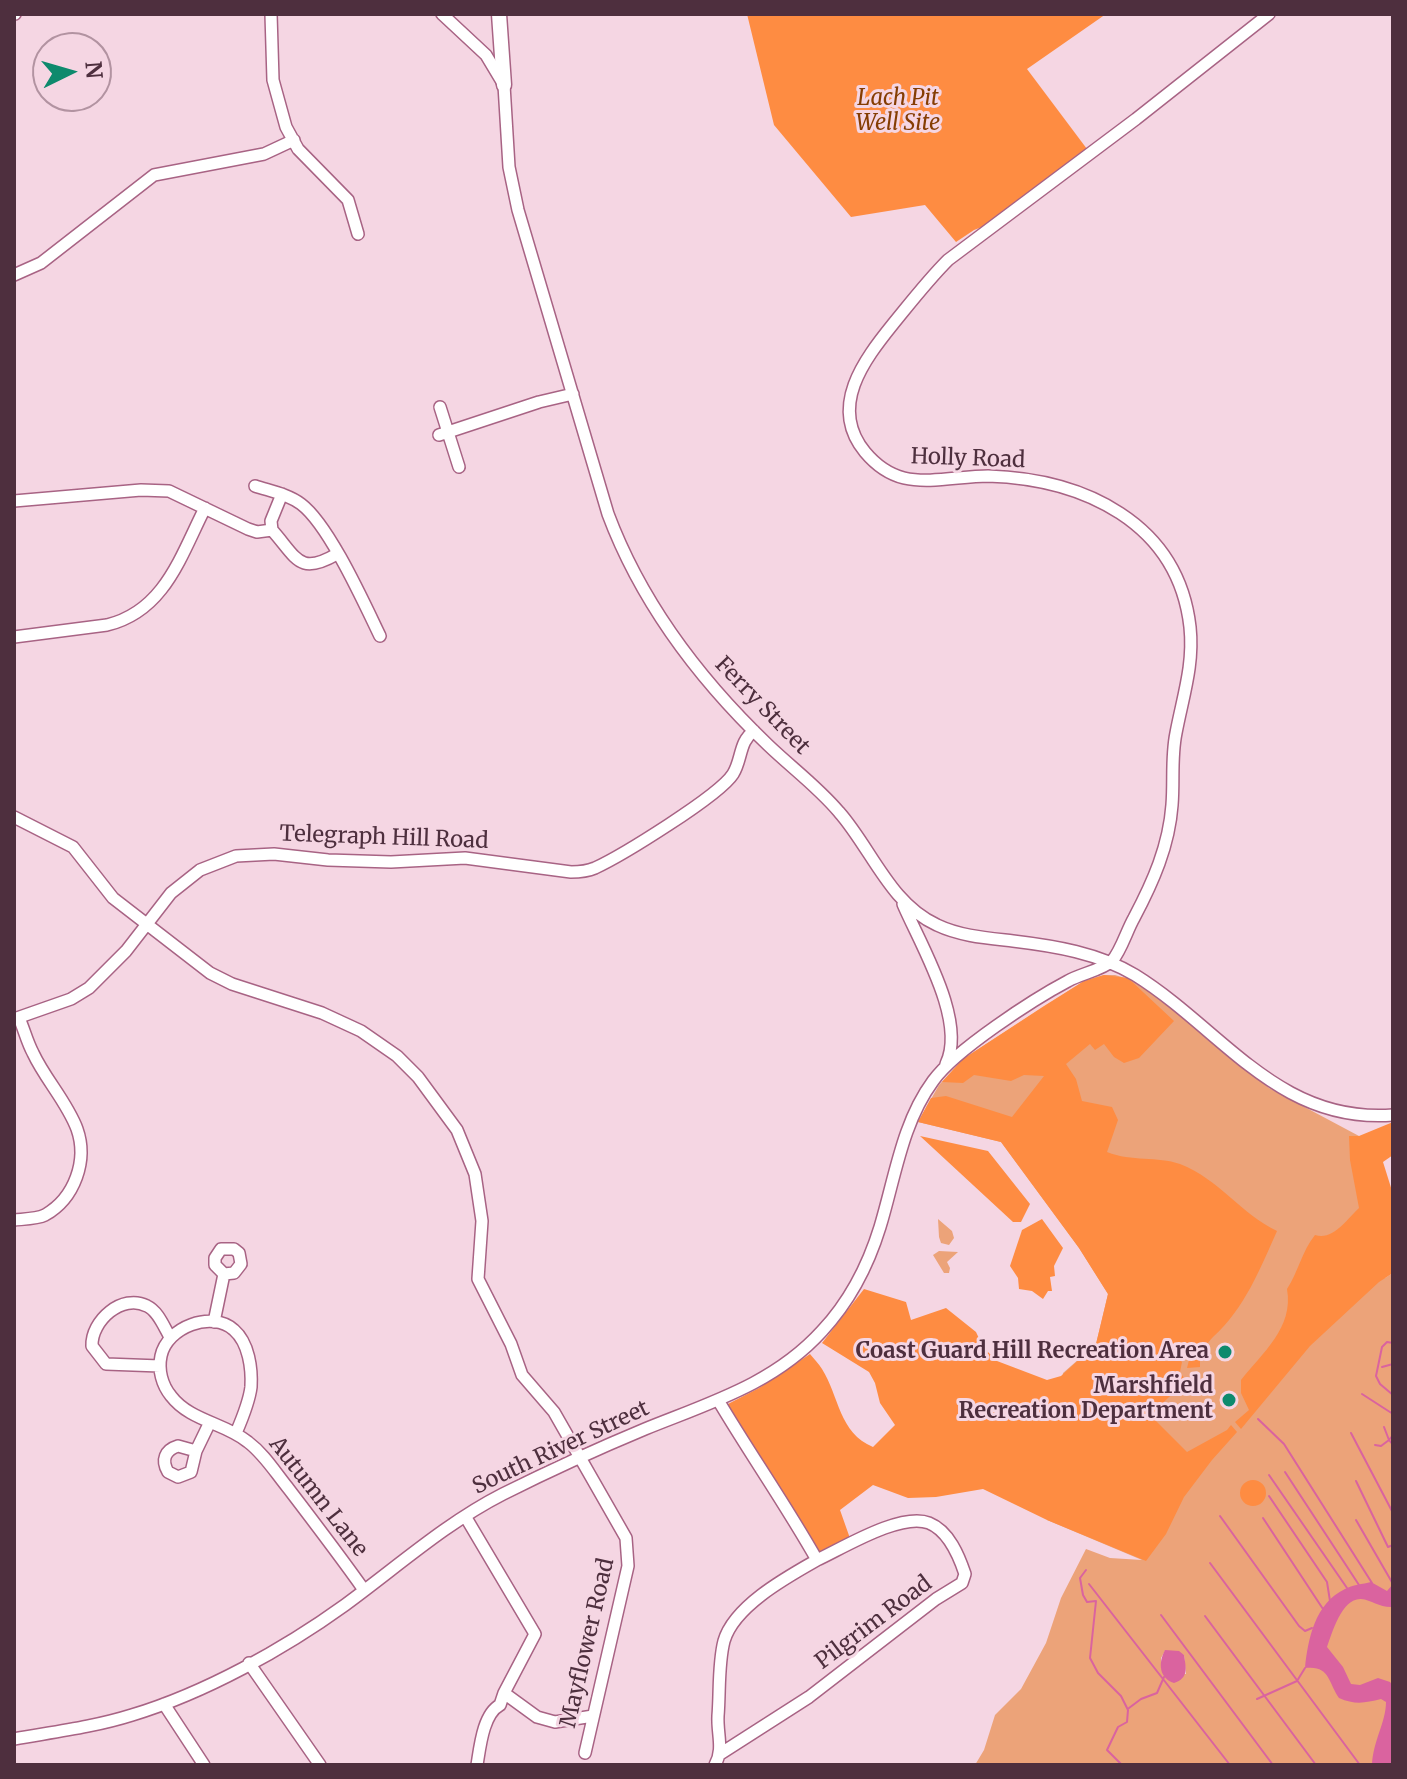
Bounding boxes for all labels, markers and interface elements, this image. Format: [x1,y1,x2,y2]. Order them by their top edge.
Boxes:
north arrow [32,32,112,112]
text: N [79,60,109,80]
park label: Lach Pit Well Site [856,86,940,138]
street label: Holly Road [910,444,1026,474]
street label: Ferry Street [709,652,815,760]
street label: Telegraph Hill Road [279,821,489,855]
place label: Coast Guard Hill Recreation Area [856,1339,1209,1365]
marker: Coast Guard Hill Recreation Area [1216,1343,1234,1361]
place label: Marshfield Recreation Department [958,1374,1213,1426]
marker: Marshfield Recreation Department [1220,1391,1238,1409]
street label: South River Street [468,1395,654,1501]
street label: Autumn Lane [263,1432,373,1562]
street label: Mayflower Road [556,1556,620,1730]
street label: Pilgrim Road [811,1571,937,1675]

